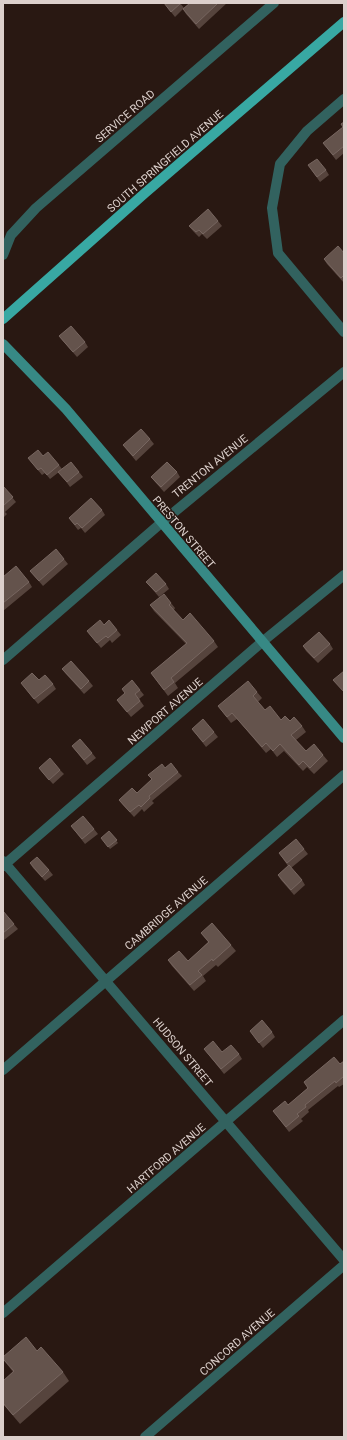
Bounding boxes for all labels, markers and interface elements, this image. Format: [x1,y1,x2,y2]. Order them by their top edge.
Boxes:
street label: SERVICE ROAD [93,87,158,146]
street label: SOUTH SPRINGFIELD AVENUE [105,107,226,215]
street label: TRENTON AVENUE [170,432,251,501]
street label: PRESTON STREET [150,494,218,571]
street label: NEWPORT AVENUE [125,675,205,747]
street label: CAMBRIDGE AVENUE [122,874,210,953]
street label: HUDSON STREET [150,1015,215,1090]
street label: HARTFORD AVENUE [124,1121,208,1196]
street label: CONCORD AVENUE [197,1306,278,1379]

